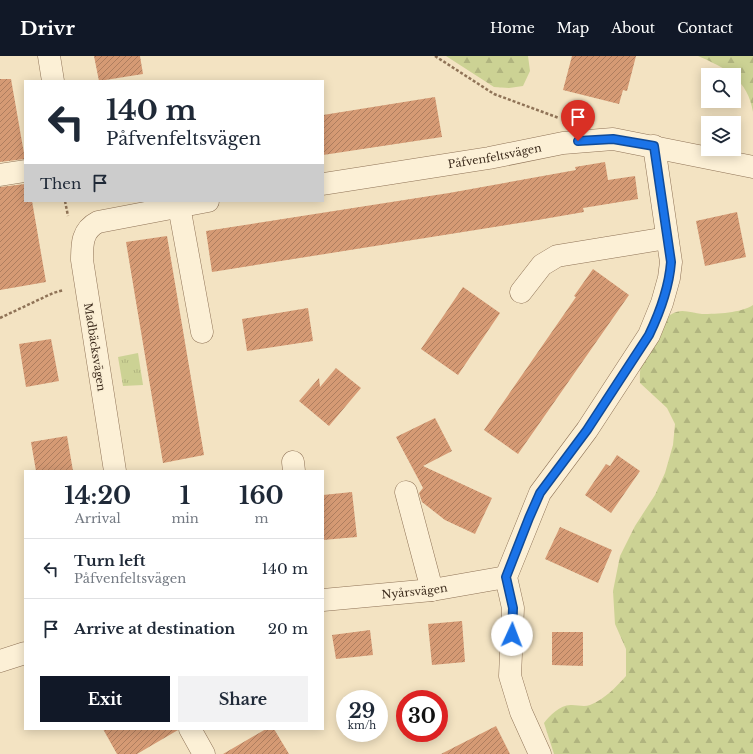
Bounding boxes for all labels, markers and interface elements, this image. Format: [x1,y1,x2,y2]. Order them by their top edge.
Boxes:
text: Drivr [20,17,75,40]
text: Home [490,19,535,37]
text: Map [557,19,589,37]
text: About [611,19,655,37]
text: Contact [677,19,733,37]
map controls [701,68,741,156]
button: search [701,68,741,108]
text: 140 m [106,93,196,128]
icon: left [40,96,92,148]
pin [561,100,595,141]
icon: arrive [567,106,589,128]
button: layers [701,116,741,156]
text: Påfvenfeltsvägen [106,128,261,150]
street label: Påfvenfeltsvägen [447,140,543,171]
icon: arrive [89,172,111,194]
text: Then [40,174,81,193]
street label: Madbäcksvägen [81,302,109,393]
text: 14:20 [64,481,131,510]
text: 1 [180,481,190,510]
text: 160 [239,481,284,510]
text: Arrival [75,510,121,527]
text: min [171,510,199,527]
text: m [254,510,268,527]
text: Turn left [74,551,145,570]
icon: left [40,558,62,580]
text: 140 m [261,559,308,578]
text: Påfvenfeltsvägen [74,570,186,587]
street label: Nyårsvägen [381,580,449,602]
position arrow [491,614,533,656]
icon: arrive [40,618,62,640]
text: Arrive at destination [74,619,235,638]
text: 20 m [268,619,308,638]
button: Exit [40,676,170,722]
button: Share [178,676,308,722]
speed limit sign: 30 [396,690,448,742]
text: 29 [349,699,375,723]
text: km/h [348,719,376,732]

